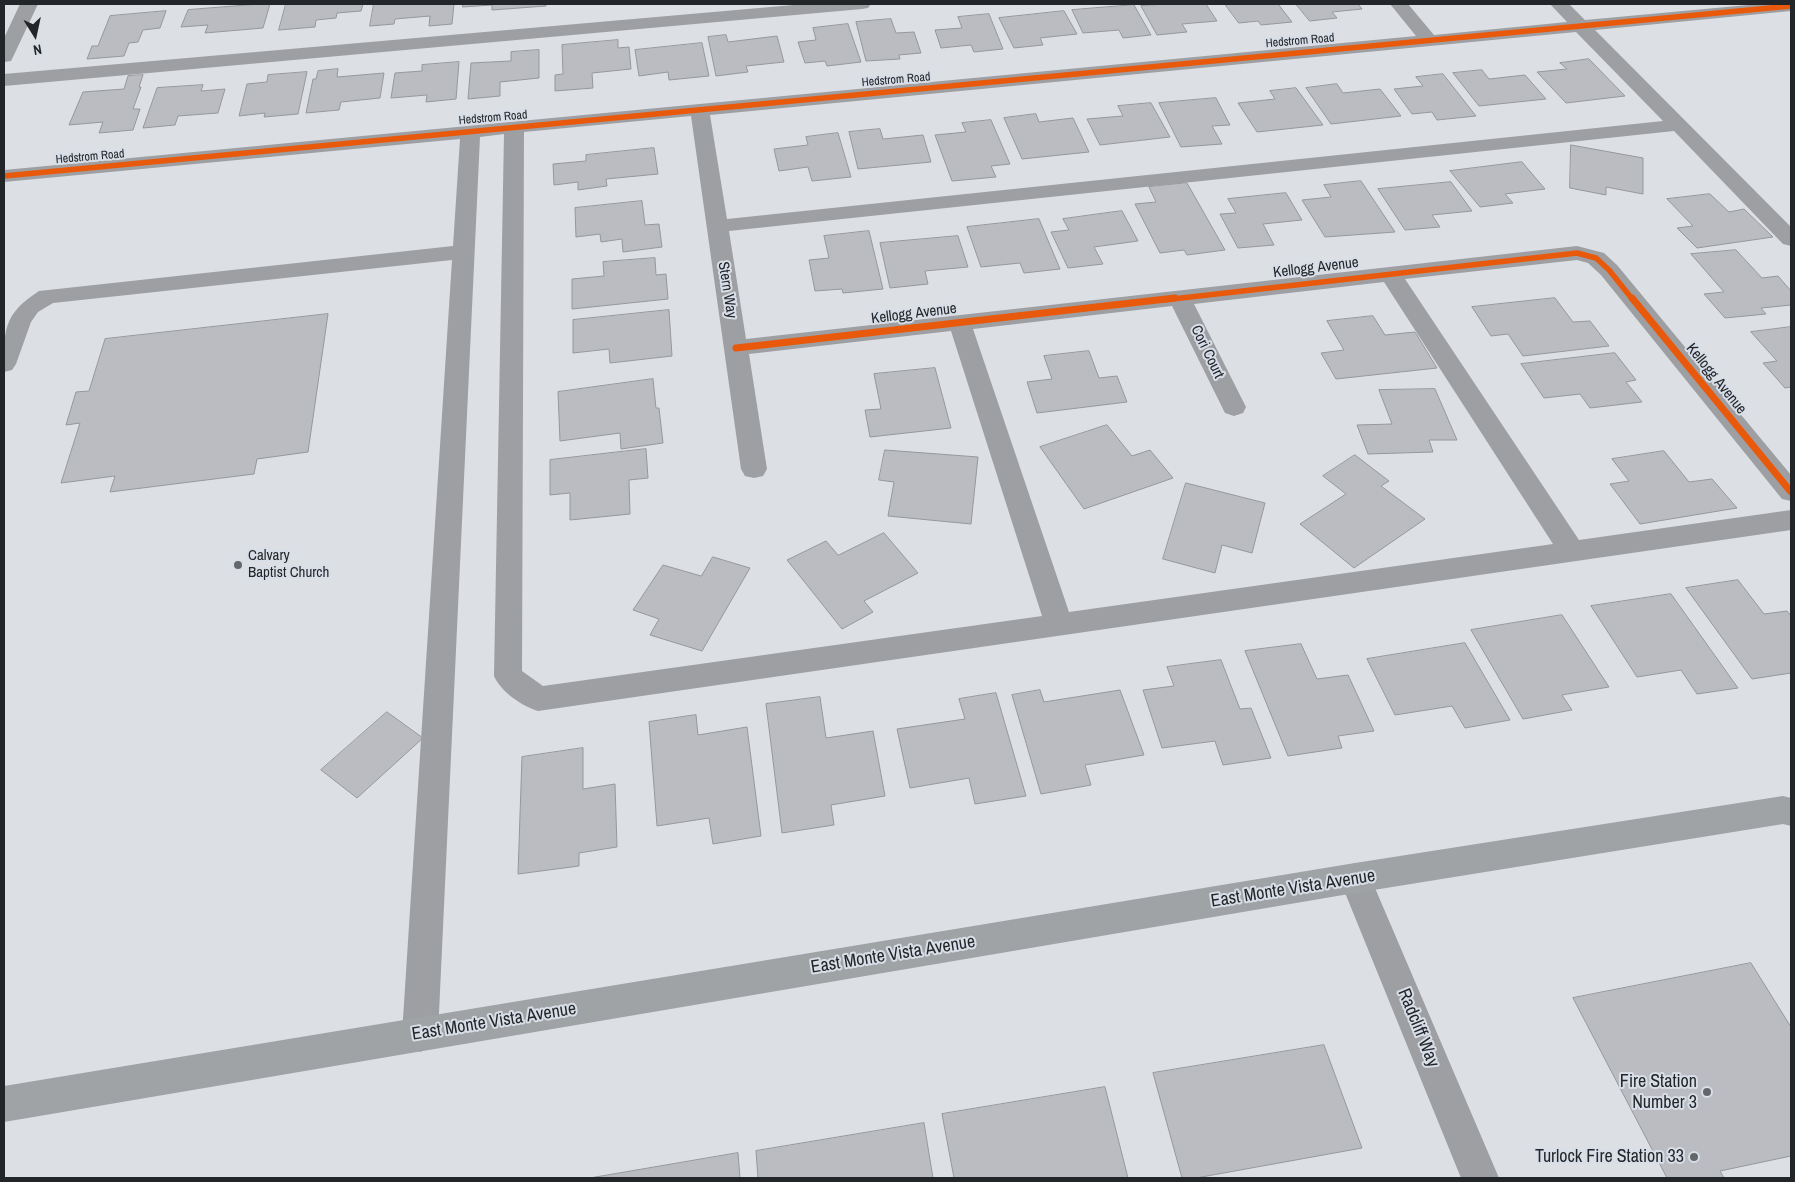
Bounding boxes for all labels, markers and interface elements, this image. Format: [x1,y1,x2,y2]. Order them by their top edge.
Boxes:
north arrow [10,10,60,60]
street label: Hedstrom Road [1265,31,1335,51]
text: N [32,40,43,59]
street label: Hedstrom Road [861,70,931,90]
street label: Hedstrom Road [458,108,528,128]
street label: Hedstrom Road [55,147,125,167]
street label: Kellogg Avenue [1272,254,1360,282]
street label: Stern Way [714,260,740,320]
street label: Kellogg Avenue [870,300,958,328]
street label: Cori Court [1186,323,1228,381]
street label: Kellogg Avenue [1682,340,1750,418]
place label: Calvary Baptist Church [248,547,329,582]
marker: Calvary Baptist Church [232,559,244,571]
street label: East Monte Vista Avenue [1209,865,1377,913]
street label: East Monte Vista Avenue [809,931,977,979]
street label: Radcliff Way [1392,986,1444,1070]
street label: East Monte Vista Avenue [410,998,578,1046]
place label: Fire Station Number 3 [1620,1071,1697,1114]
marker: Fire Station Number 3 [1701,1086,1713,1098]
place label: Turlock Fire Station 33 [1535,1146,1684,1168]
marker: Turlock Fire Station 33 [1688,1151,1700,1163]

